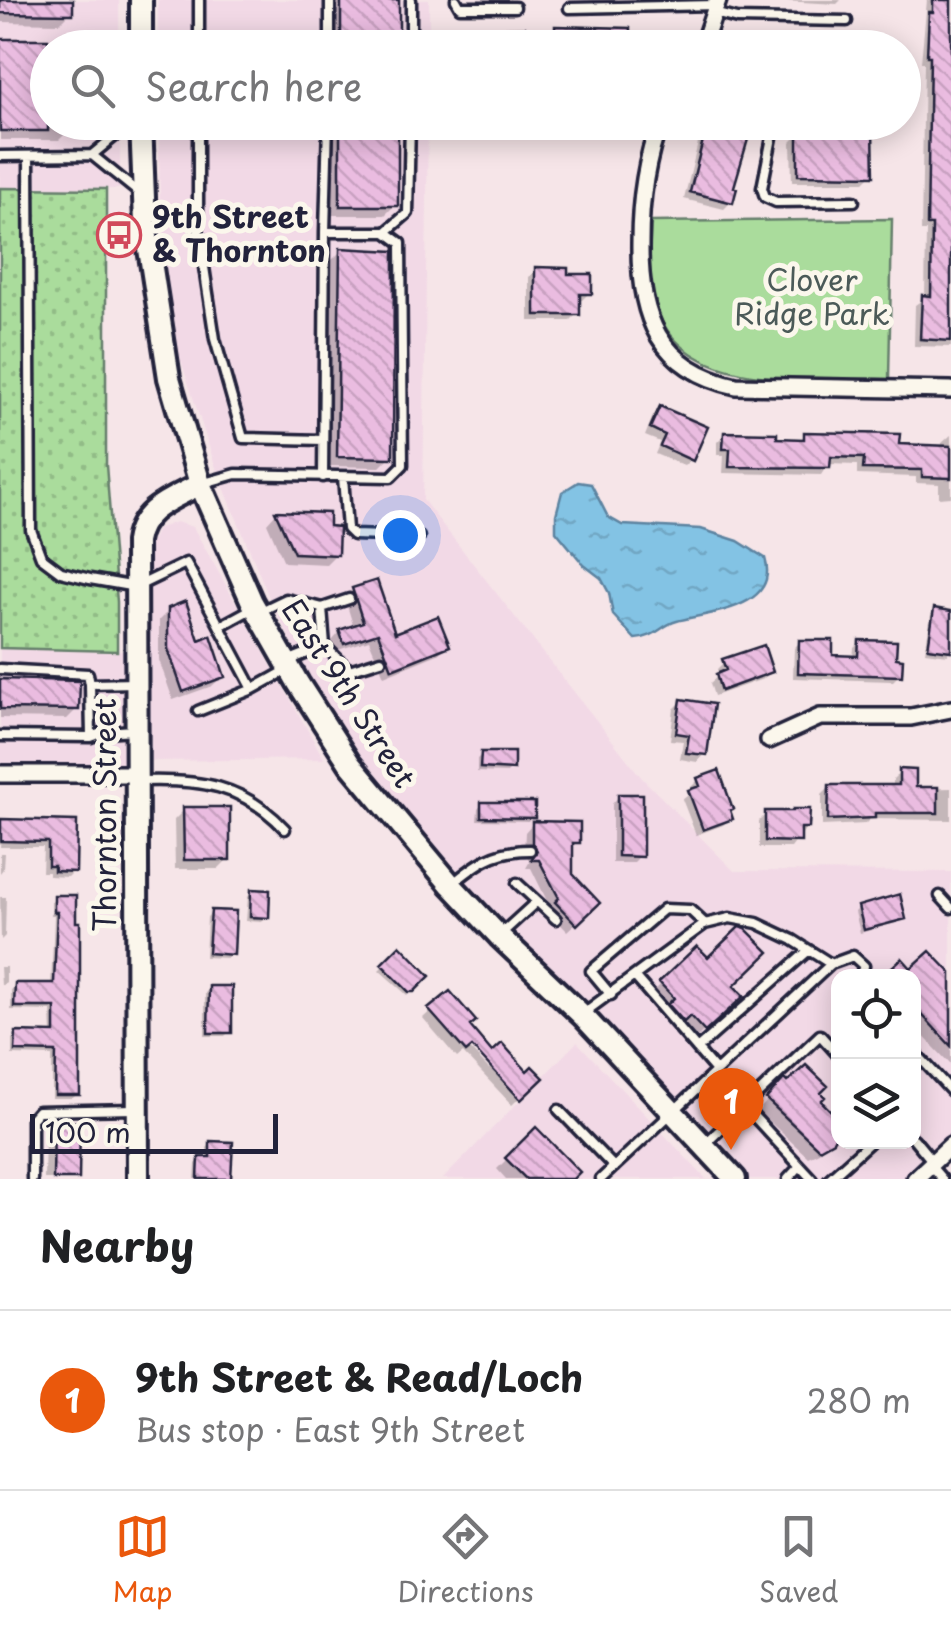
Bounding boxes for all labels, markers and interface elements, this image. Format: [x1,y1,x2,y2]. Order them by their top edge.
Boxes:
search box [30,30,921,140]
text: Search here [145,57,362,114]
icon: search [65,58,120,113]
place label: 9th Street & Thornton [152,193,326,272]
bus stop icon: 9th Street & Thornton [96,212,142,258]
park label: Clover Ridge Park [734,256,890,335]
your location [375,510,426,561]
street label: East 9th Street [272,589,428,796]
street label: Thornton Street [81,698,126,932]
map controls [831,969,921,1149]
button: locate [831,969,921,1059]
button: layers [831,1059,921,1149]
pin: 1 [698,1068,764,1150]
scale bar [30,1109,278,1154]
text: 100 m [45,1110,131,1153]
text: Nearby [40,1213,194,1276]
text: 9th Street & Read/Loch [135,1348,583,1405]
text: 1 [65,1376,80,1424]
text: 280 m [807,1376,911,1424]
text: Bus stop · East 9th Street [135,1405,525,1453]
tab: Map [113,1509,172,1612]
tab: Directions [398,1509,534,1612]
tab: Saved [759,1509,838,1612]

